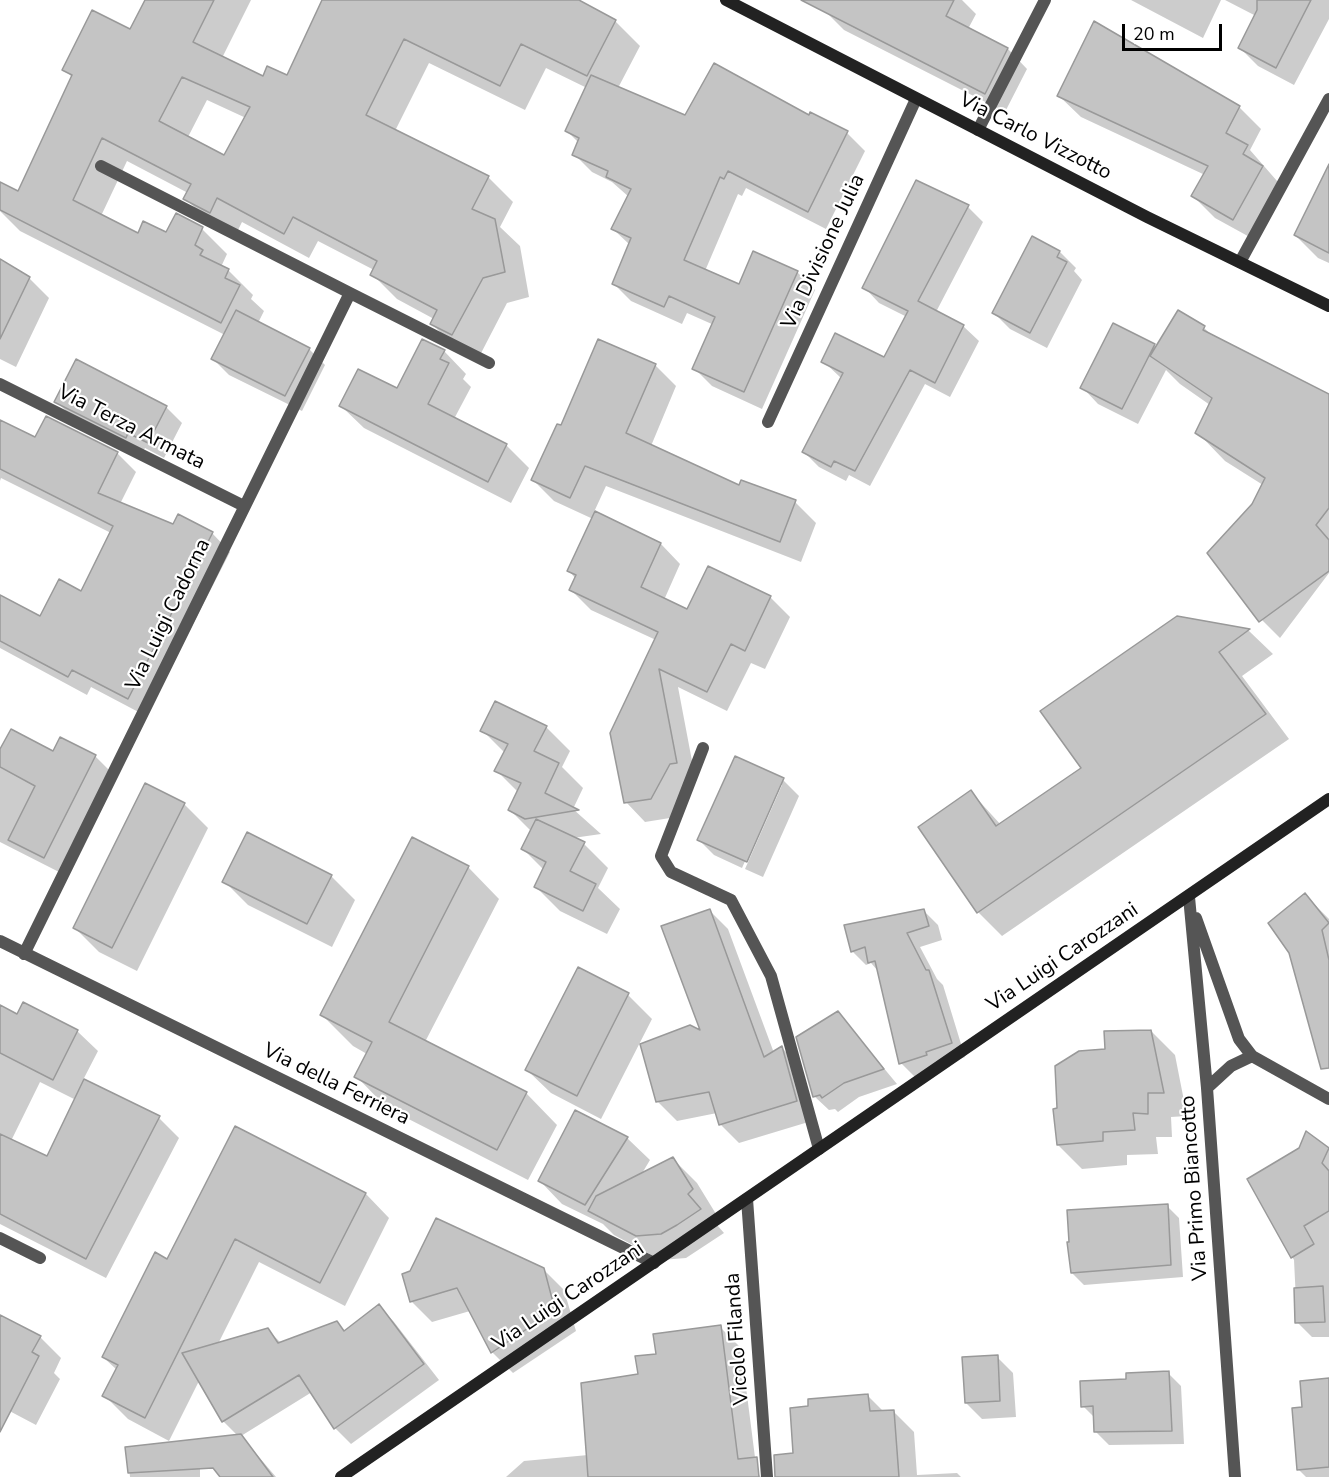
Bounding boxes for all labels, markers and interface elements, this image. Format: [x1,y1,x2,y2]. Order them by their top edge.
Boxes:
scale bar [1125,12,1226,50]
text: 20 m [1133,22,1175,46]
street label: Via Carlo Vizzotto [955,88,1115,186]
street label: Via Divisione Julia [777,171,871,333]
street label: Via Terza Armata [53,380,209,476]
street label: Via Luigi Cadorna [121,535,217,695]
street label: Via Luigi Carozzani [982,898,1144,1018]
street label: Via della Ferriera [259,1039,413,1131]
street label: Via Primo Biancotto [1176,1095,1214,1281]
street label: Via Luigi Carozzani [488,1237,650,1357]
street label: Vicolo Filanda [721,1272,755,1406]

